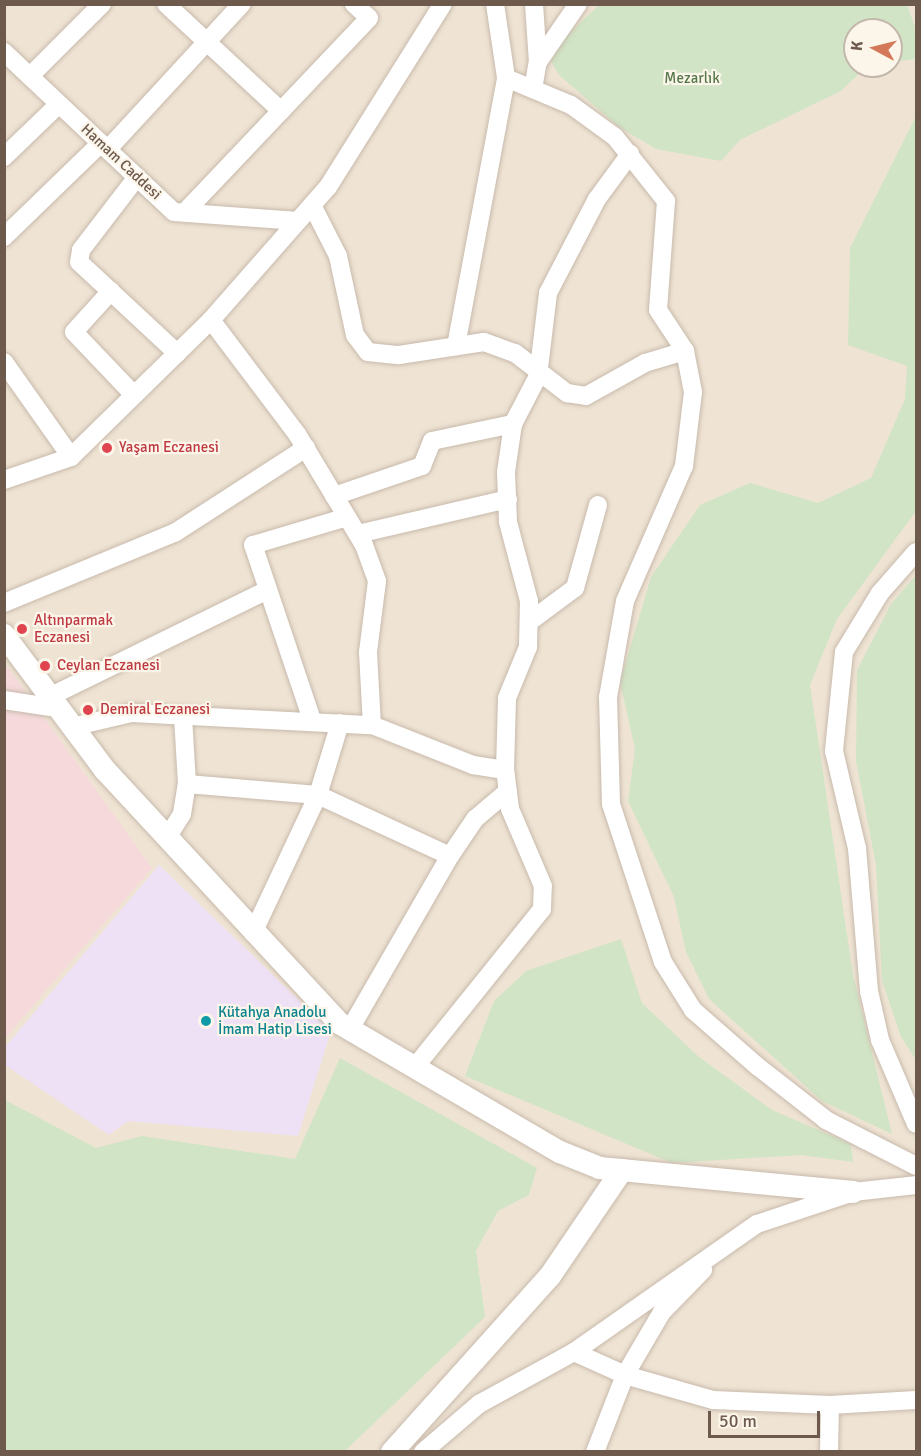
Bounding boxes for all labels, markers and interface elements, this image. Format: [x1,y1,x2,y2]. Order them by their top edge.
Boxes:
north arrow [843,18,903,78]
text: K [847,40,868,52]
park label: Mezarlık [664,70,720,88]
street label: Hamam Caddesi [77,120,165,204]
place label: Yaşam Eczanesi [119,439,219,457]
marker: Yaşam Eczanesi [100,441,114,455]
place label: Altınparmak Eczanesi [34,611,113,646]
marker: Altınparmak Eczanesi [15,622,29,636]
place label: Ceylan Eczanesi [57,657,160,675]
marker: Ceylan Eczanesi [38,659,52,673]
place label: Demiral Eczanesi [100,701,210,719]
marker: Demiral Eczanesi [81,703,95,717]
place label: Kütahya Anadolu İmam Hatip Lisesi [218,1003,332,1038]
marker: Kütahya Anadolu İmam Hatip Lisesi [199,1014,213,1028]
scale bar [711,1399,824,1437]
text: 50 m [719,1410,757,1432]

